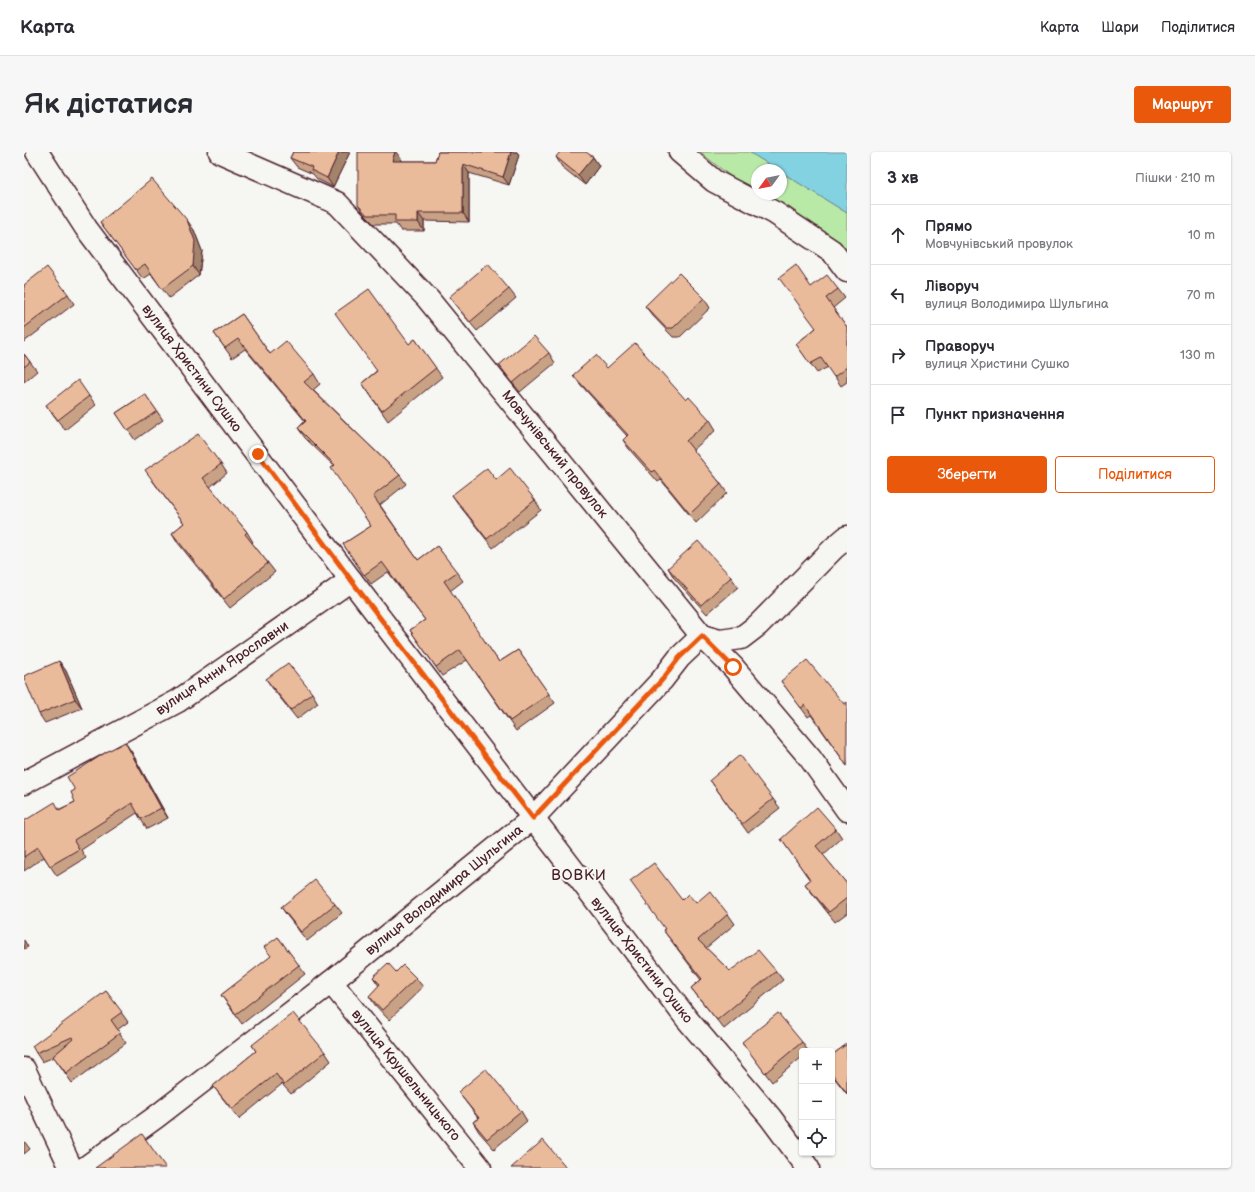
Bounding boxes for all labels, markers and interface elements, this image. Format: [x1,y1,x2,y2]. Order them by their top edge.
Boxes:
text: Карта [20,16,74,39]
text: Карта [1040,19,1079,36]
text: Шари [1101,19,1139,36]
text: Поділитися [1161,19,1235,36]
button: Маршрут [1134,86,1231,123]
text: Як дістатися [24,88,193,121]
north arrow [751,164,787,200]
text: 3 хв [887,168,919,188]
text: Пішки · 210 m [1135,170,1215,186]
text: Прямо [925,217,972,236]
icon: ahead [887,224,909,246]
text: 10 m [1188,227,1215,243]
text: Мовчунівський провулок [925,236,1073,252]
text: Ліворуч [925,277,979,296]
icon: left [887,284,909,306]
text: 70 m [1187,287,1215,303]
text: вулиця Володимира Шульгина [925,296,1109,312]
street label: вулиця Христини Сушко [138,301,246,435]
text: Праворуч [925,337,995,356]
icon: right [887,344,909,366]
text: 130 m [1180,347,1215,363]
text: вулиця Христини Сушко [925,356,1069,372]
street label: Мовчунівський провулок [498,387,612,522]
icon: arrive [887,404,909,426]
text: Пункт призначення [925,405,1065,424]
route end [249,445,267,463]
button: Зберегти [887,456,1047,493]
button: Поділитися [1055,456,1215,493]
street label: вулиця Анни Ярославни [152,617,292,719]
route start [724,658,742,676]
street label: вулиця Володимира Шульгина [362,821,527,959]
district label: ВОВКИ [551,866,607,885]
street label: вулиця Христини Сушко [587,894,697,1026]
street label: вулиця Крушельницького [348,1006,464,1144]
map controls [799,1048,835,1156]
button: + [799,1048,835,1084]
button: − [799,1084,835,1120]
button: locate [799,1120,835,1156]

